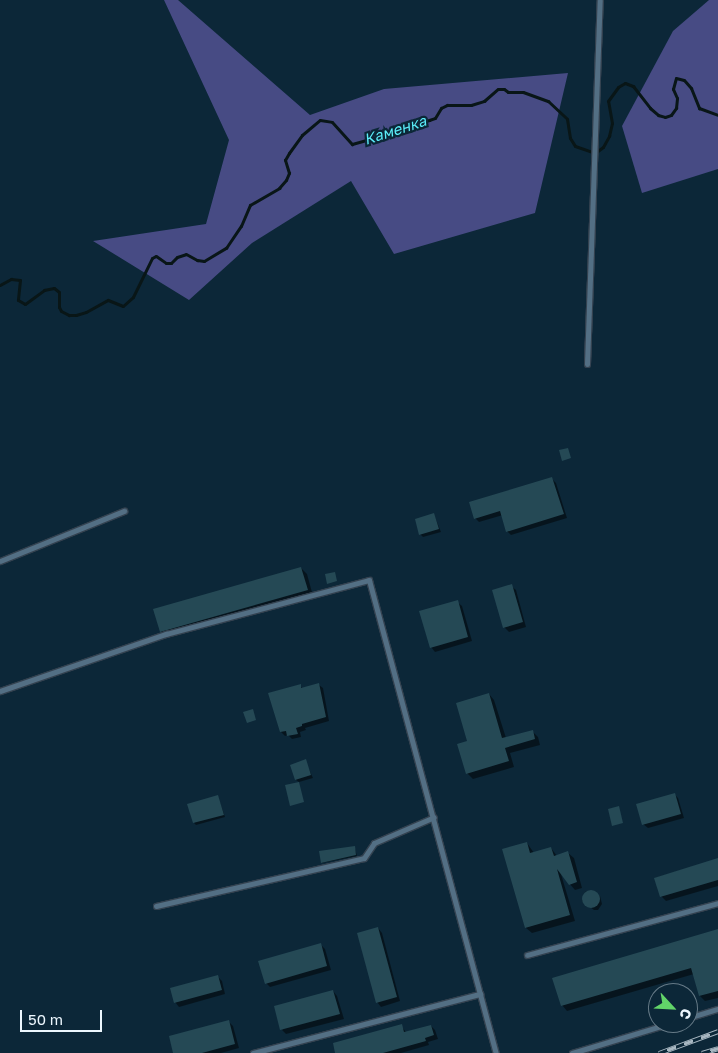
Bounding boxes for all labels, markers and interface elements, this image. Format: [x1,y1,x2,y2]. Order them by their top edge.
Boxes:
water label: Каменка [362,111,428,149]
north arrow [648,983,698,1033]
scale bar [22,1000,105,1032]
text: С [676,1006,696,1022]
text: 50 m [28,1010,63,1028]

